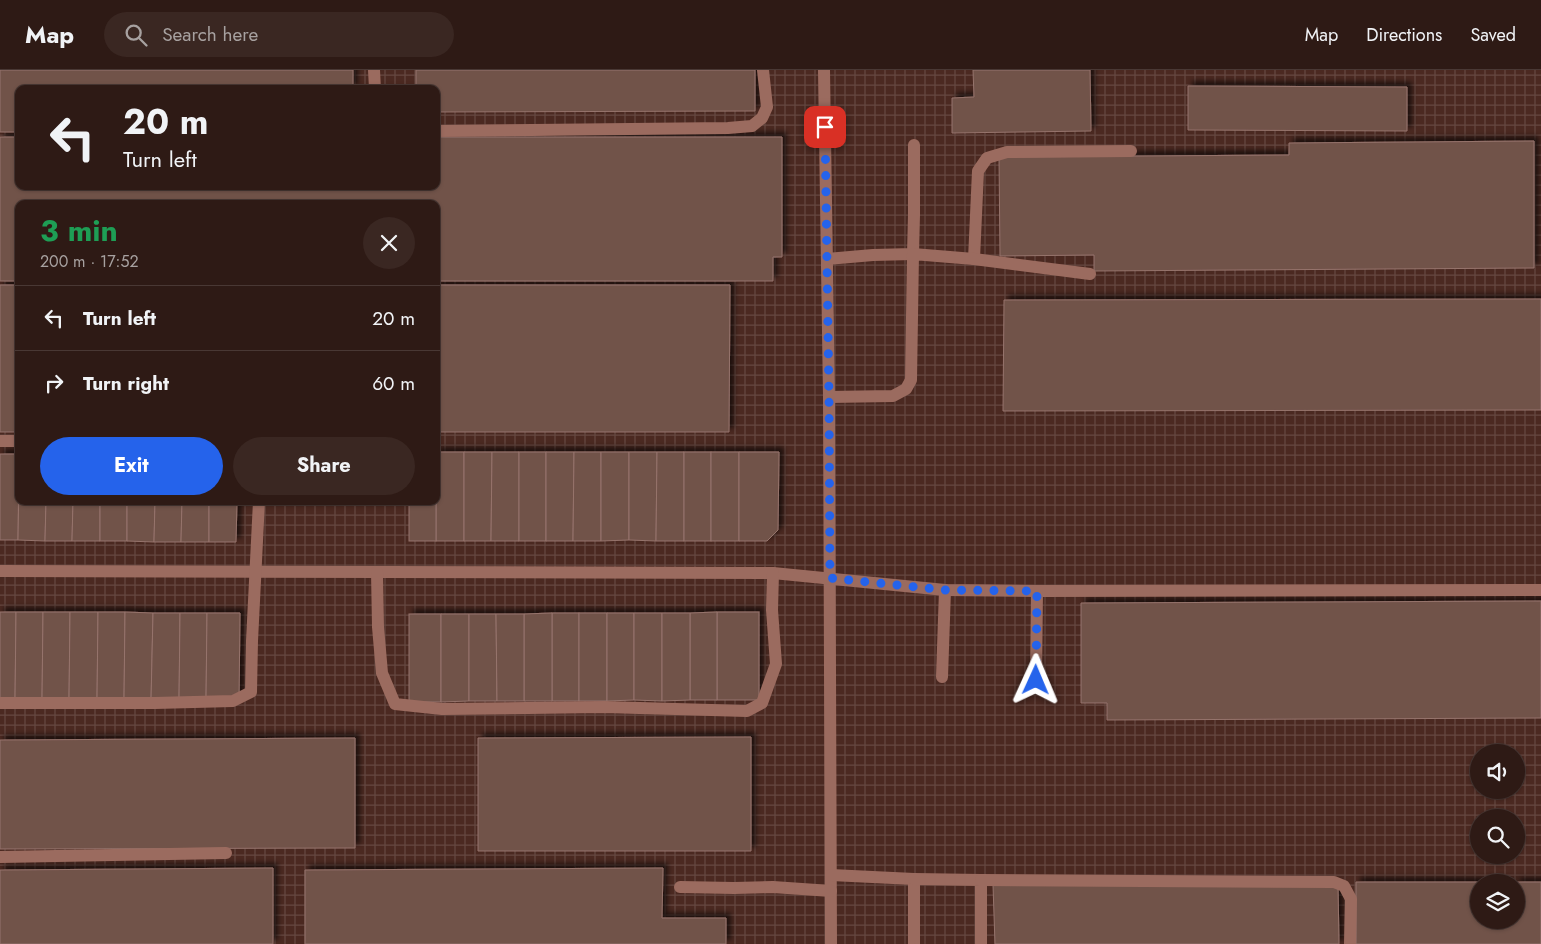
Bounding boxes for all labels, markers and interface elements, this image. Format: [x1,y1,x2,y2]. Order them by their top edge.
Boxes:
search box [104,12,454,57]
text: Map [25,17,74,52]
icon: search [122,21,150,49]
text: Search here [162,21,258,48]
text: Map [1305,22,1338,48]
text: Directions [1366,22,1442,48]
text: Saved [1470,22,1516,48]
text: 20 m [123,97,208,147]
icon: left [40,105,105,170]
pin [804,106,846,148]
icon: arrive [811,113,839,141]
text: Turn left [123,143,197,175]
text: 3 min [40,209,118,252]
button: close [363,217,415,269]
text: 200 m · 17:52 [40,250,139,273]
icon: left [40,304,68,332]
text: Turn left [83,305,156,332]
text: 20 m [372,305,415,332]
icon: right [40,369,68,397]
text: Turn right [83,370,169,397]
text: 60 m [372,370,415,397]
button: Exit [40,437,223,495]
button: Share [233,437,415,495]
position arrow [1009,653,1061,705]
map controls [1470,744,1525,929]
button: sound [1470,744,1525,799]
button: search [1470,809,1525,864]
button: layers [1470,874,1525,929]

